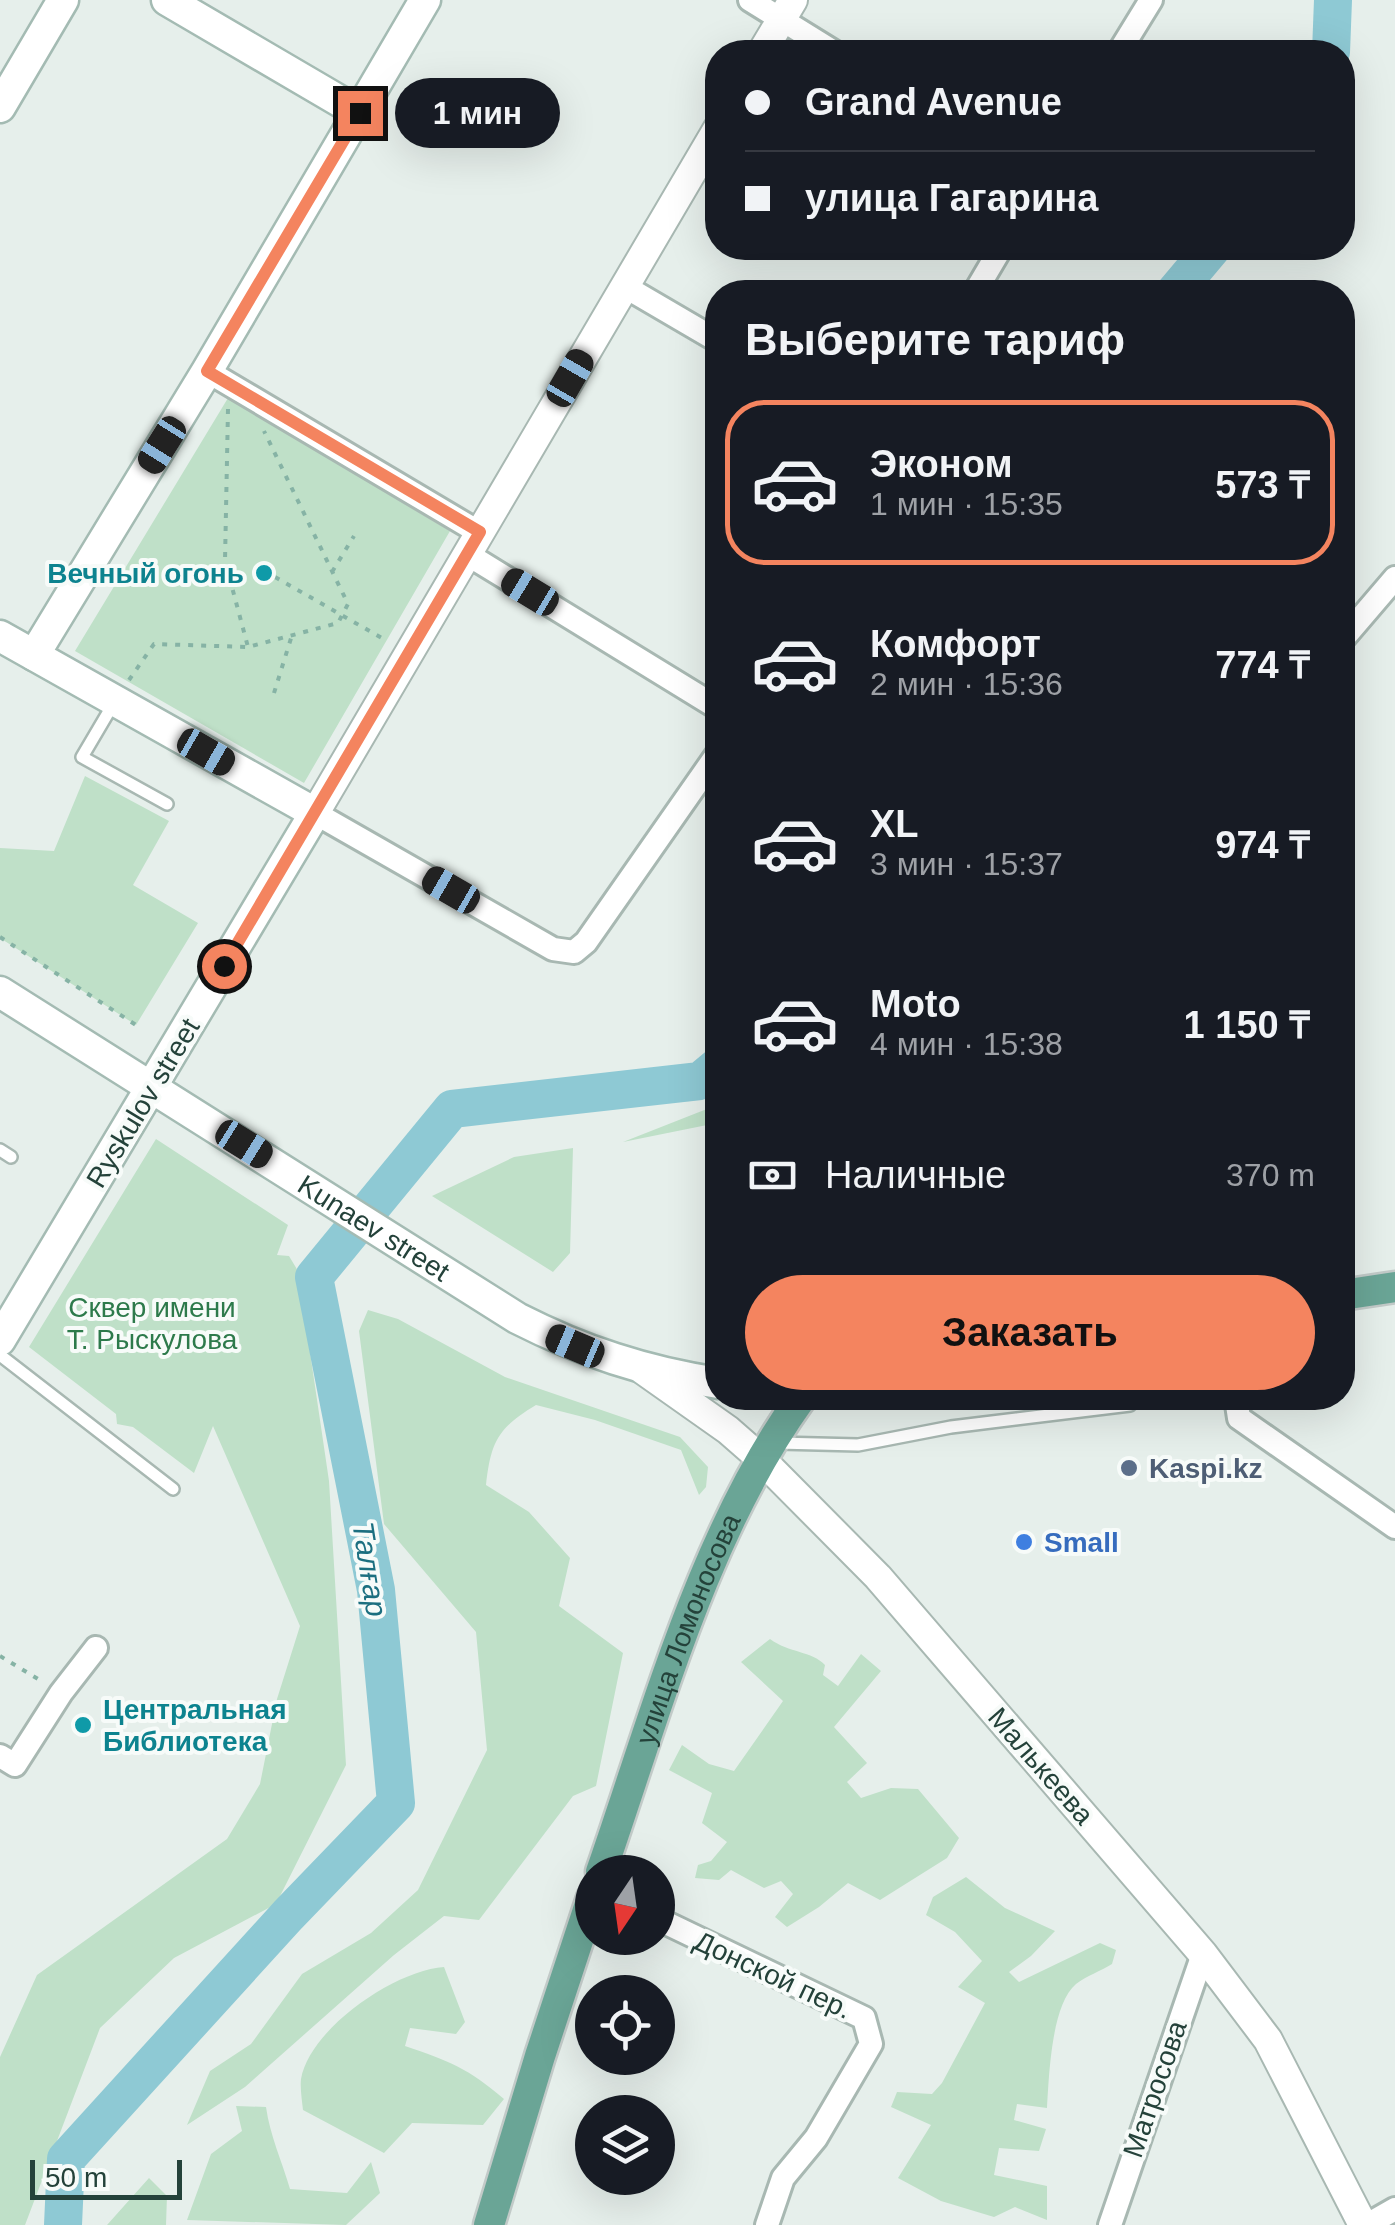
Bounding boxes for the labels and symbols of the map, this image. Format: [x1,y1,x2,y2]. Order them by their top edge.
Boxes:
callout: 1 мин [395,78,560,148]
route end [338,91,383,136]
car [542,345,598,411]
car [133,412,191,478]
place label: Вечный огонь [47,558,244,589]
marker: Вечный огонь [253,562,275,584]
car [497,564,563,620]
car [173,724,239,780]
car [418,862,484,918]
route start [202,944,247,989]
street label: Ryskulov street [80,1013,206,1193]
car [211,1115,277,1173]
street label: Kunaev street [293,1169,455,1287]
park label: Сквер имени Т. Рыскулова [67,1292,238,1355]
car [542,1320,608,1372]
place label: Kaspi.kz [1149,1453,1263,1484]
marker: Kaspi.kz [1118,1457,1140,1479]
street label: улица Ломоносова [629,1508,746,1748]
water label: Талғар [346,1519,394,1619]
place label: Small [1044,1527,1119,1558]
marker: Small [1013,1531,1035,1553]
place label: Центральная Библиотека [103,1694,287,1757]
street label: Малькеева [982,1701,1100,1831]
marker: Центральная Библиотека [72,1714,94,1736]
north arrow [575,1855,675,1955]
street label: Донской пер. [689,1925,857,2025]
street label: Матросова [1117,2016,1193,2161]
scale bar [30,2155,182,2200]

